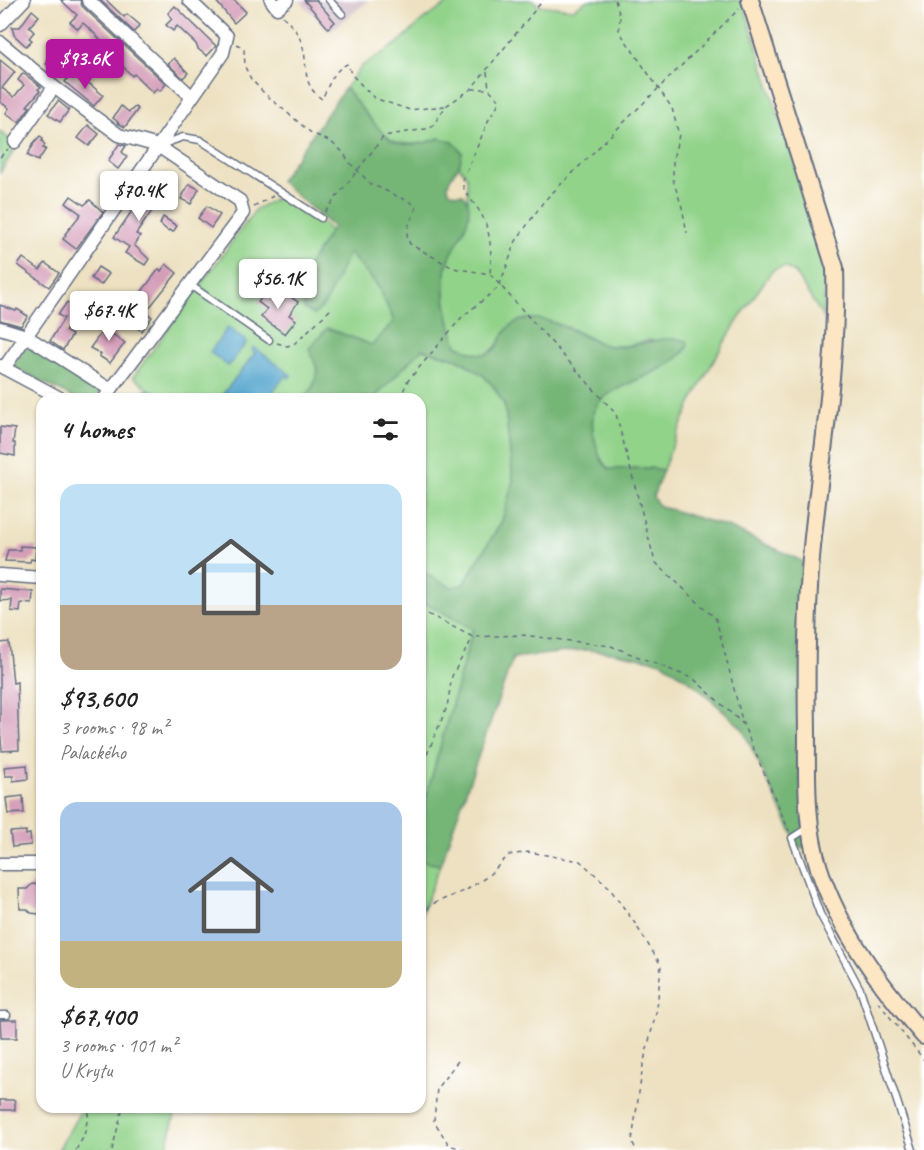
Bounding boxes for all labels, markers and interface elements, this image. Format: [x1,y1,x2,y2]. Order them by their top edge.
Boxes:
pin: $93.6K [36,39,134,90]
text: $93.6K [60,46,110,71]
pin: $70.4K [90,171,188,222]
text: $70.4K [114,178,164,203]
pin: $56.1K [229,259,327,310]
text: $56.1K [253,266,303,291]
pin: $67.4K [60,291,158,342]
text: $67.4K [84,298,134,323]
text: 4 homes [60,413,133,446]
icon: filters [369,413,402,446]
icon: home [177,523,285,631]
text: $93,600 [60,682,136,715]
text: 3 rooms · 98 m² [60,715,168,740]
text: Palackého [60,740,126,765]
icon: home [177,841,285,949]
text: $67,400 [60,1000,136,1033]
text: 3 rooms · 101 m² [60,1033,177,1058]
text: U Krytu [60,1058,112,1083]

